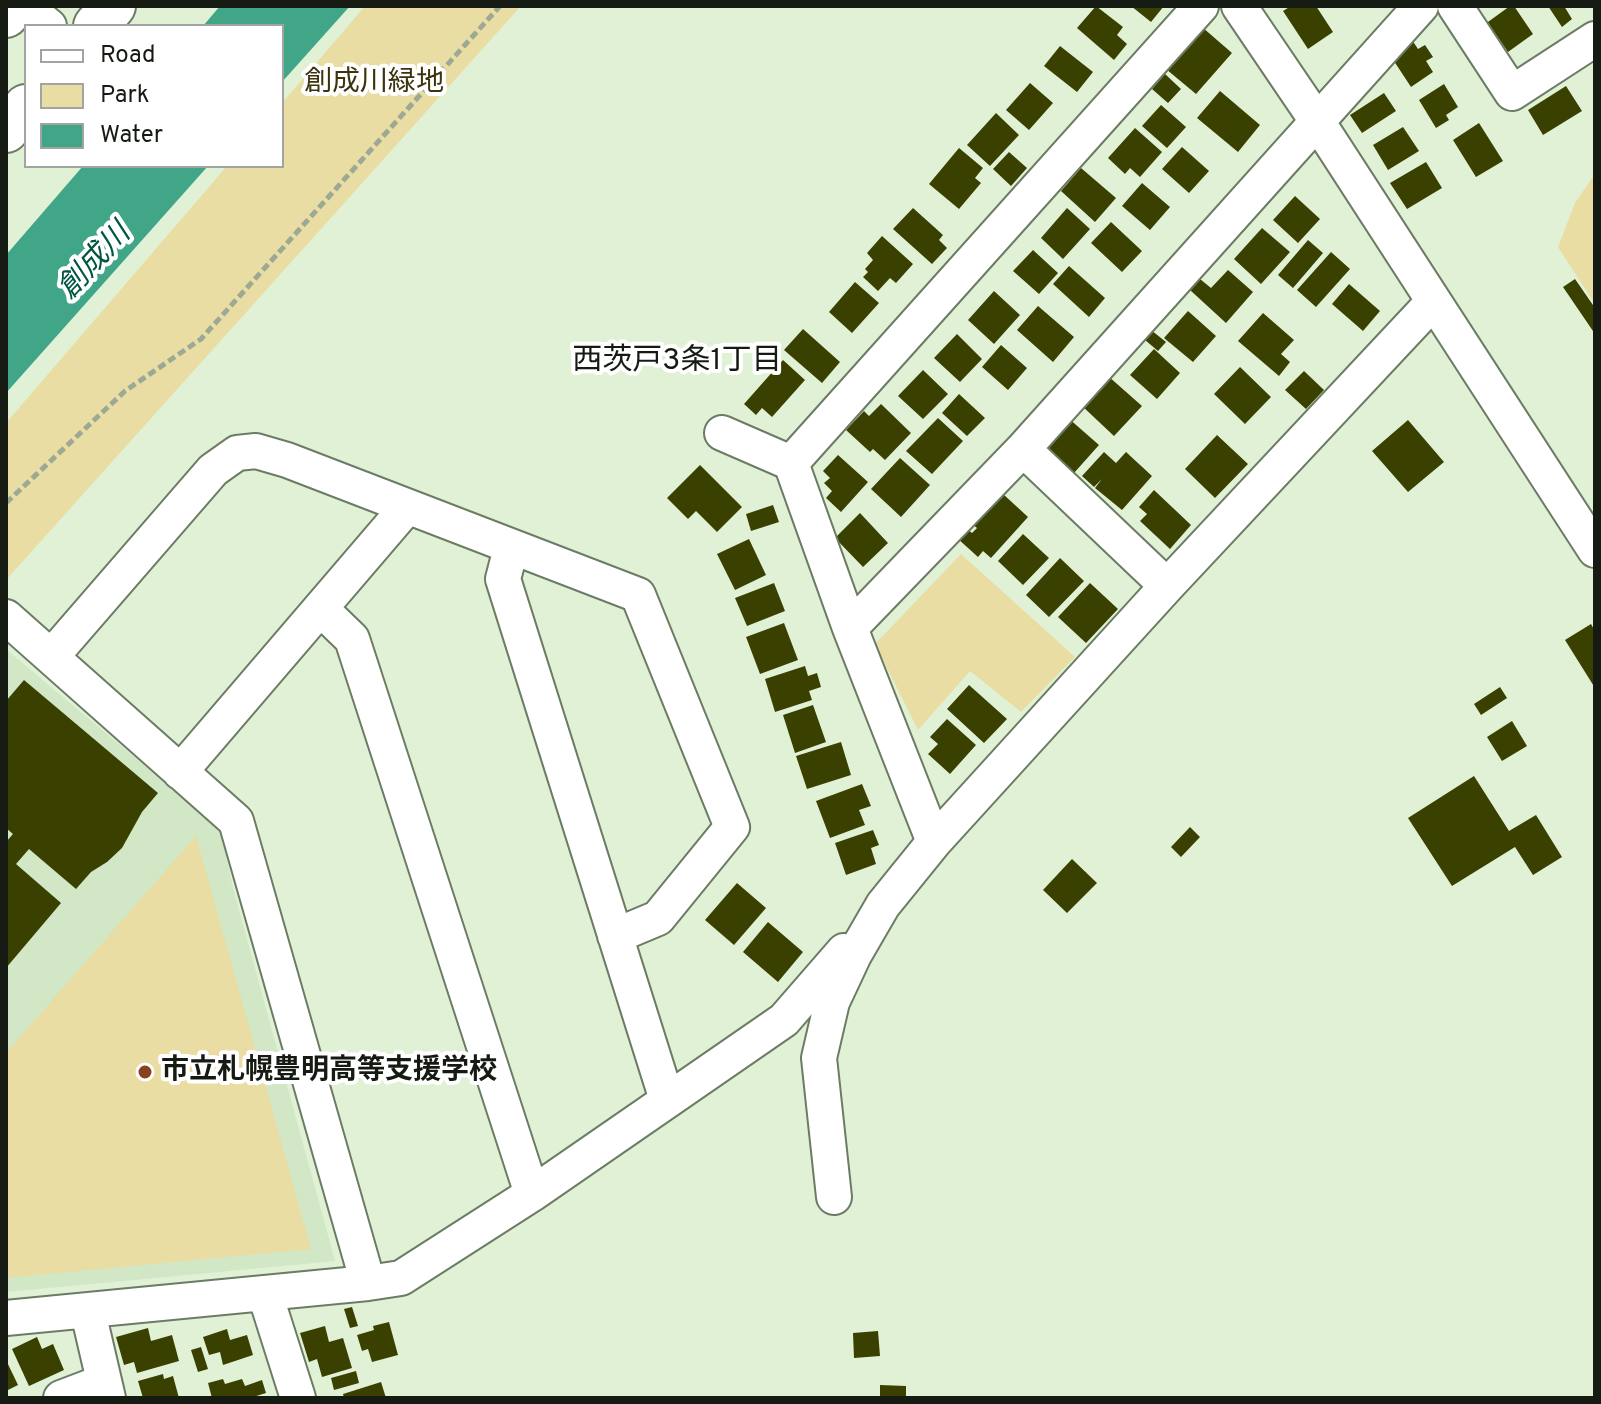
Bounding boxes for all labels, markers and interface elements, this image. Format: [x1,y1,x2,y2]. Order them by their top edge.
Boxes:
legend [24,24,284,168]
text: Road [100,41,156,71]
park label: 創成川緑地 [304,67,444,101]
text: Park [100,81,150,111]
text: Water [100,121,163,151]
water label: 創成川 [52,218,140,308]
district label: 西茨戸3条1丁目 [572,345,782,381]
place label: 市立札幌豊明高等支援学校 [161,1055,497,1089]
marker: 市立札幌豊明高等支援学校 [136,1063,154,1081]

